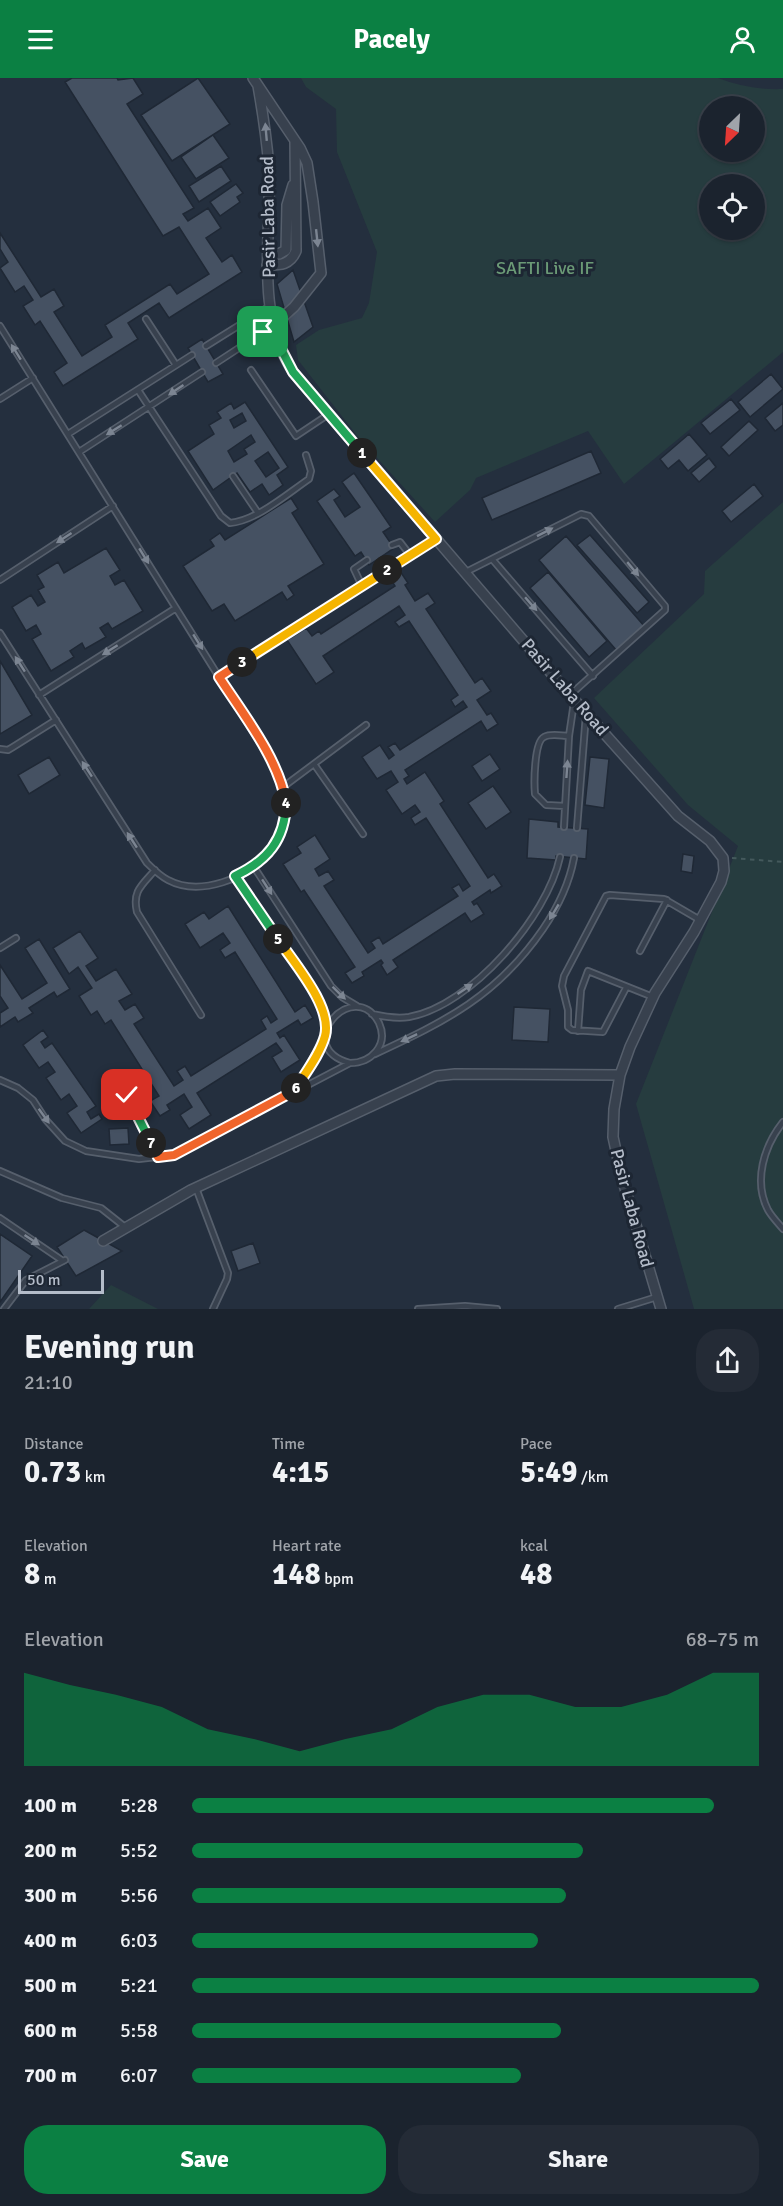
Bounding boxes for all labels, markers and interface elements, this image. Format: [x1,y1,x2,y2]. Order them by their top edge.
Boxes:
icon: menu [24,23,57,56]
text: Pacely [353,23,430,56]
icon: person [726,23,759,56]
north arrow [699,96,765,162]
map controls [699,96,765,240]
one-way arrow [261,123,270,142]
street label: Pasir Laba Road [256,156,280,278]
button: locate [699,174,765,240]
one-way arrow [312,228,322,247]
park label: SAFTI Live IF [496,257,594,279]
pin [237,306,288,357]
icon: arrive [246,315,279,348]
one-way arrow [11,344,22,360]
one-way arrow [168,384,184,396]
one-way arrow [106,424,122,435]
pin: 1 [347,438,377,468]
text: 1 [358,443,366,463]
one-way arrow [536,528,553,537]
one-way arrow [56,532,72,543]
one-way arrow [138,548,149,564]
pin: 2 [372,555,402,585]
text: 2 [383,560,391,580]
one-way arrow [626,561,639,576]
one-way arrow [524,596,537,611]
one-way arrow [192,634,203,650]
street label: Pasir Laba Road [517,634,613,740]
one-way arrow [102,644,119,655]
pin: 3 [227,647,257,677]
text: 3 [238,652,246,672]
one-way arrow [14,656,25,672]
one-way arrow [563,759,572,778]
one-way arrow [81,760,92,777]
pin: 4 [271,788,301,818]
text: 4 [282,793,290,813]
one-way arrow [127,831,138,848]
one-way arrow [261,879,272,895]
one-way arrow [548,904,559,920]
pin: 5 [263,924,293,954]
text: 5 [274,929,282,949]
one-way arrow [457,984,473,995]
one-way arrow [331,985,345,999]
one-way arrow [401,1034,418,1043]
pin [101,1069,152,1120]
pin: 6 [281,1073,311,1103]
icon: check [110,1078,143,1111]
text: 6 [292,1078,300,1098]
one-way arrow [38,1108,50,1124]
pin: 7 [136,1128,166,1158]
text: 7 [147,1133,155,1153]
street label: Pasir Laba Road [606,1146,658,1270]
one-way arrow [23,1234,39,1246]
scale bar [18,1267,104,1294]
text: 50 m [27,1270,61,1290]
text: Evening run [24,1327,194,1368]
button: share [696,1329,759,1392]
text: 21:10 [24,1370,73,1395]
text: Distance [24,1434,84,1454]
text: Time [272,1434,305,1454]
text: Pace [520,1434,552,1454]
text: 0.73 [24,1454,81,1491]
text: 4:15 [272,1454,329,1491]
text: 5:49 [520,1454,577,1491]
text: km [81,1467,106,1487]
text: /km [577,1467,609,1487]
text: Elevation [24,1536,88,1556]
text: Heart rate [272,1536,341,1556]
text: kcal [520,1536,548,1556]
text: 8 [24,1556,40,1593]
text: 148 [272,1556,321,1593]
text: 48 [520,1556,552,1593]
text: m [40,1569,56,1589]
text: bpm [321,1569,354,1589]
text: Elevation [24,1627,104,1652]
text: 68–75 m [686,1627,759,1652]
text: 100 m [24,1793,77,1818]
text: 5:28 [120,1793,158,1818]
text: 200 m [24,1838,77,1863]
text: 5:52 [120,1838,158,1863]
text: 300 m [24,1883,77,1908]
text: 5:56 [120,1883,158,1908]
text: 400 m [24,1928,77,1953]
text: 6:03 [120,1928,158,1953]
text: 500 m [24,1973,77,1998]
text: 5:21 [120,1973,158,1998]
text: 600 m [24,2018,77,2043]
text: 5:58 [120,2018,158,2043]
text: 700 m [24,2063,77,2088]
text: 6:07 [120,2063,158,2088]
button: Save [24,2125,386,2194]
button: Share [398,2125,759,2194]

